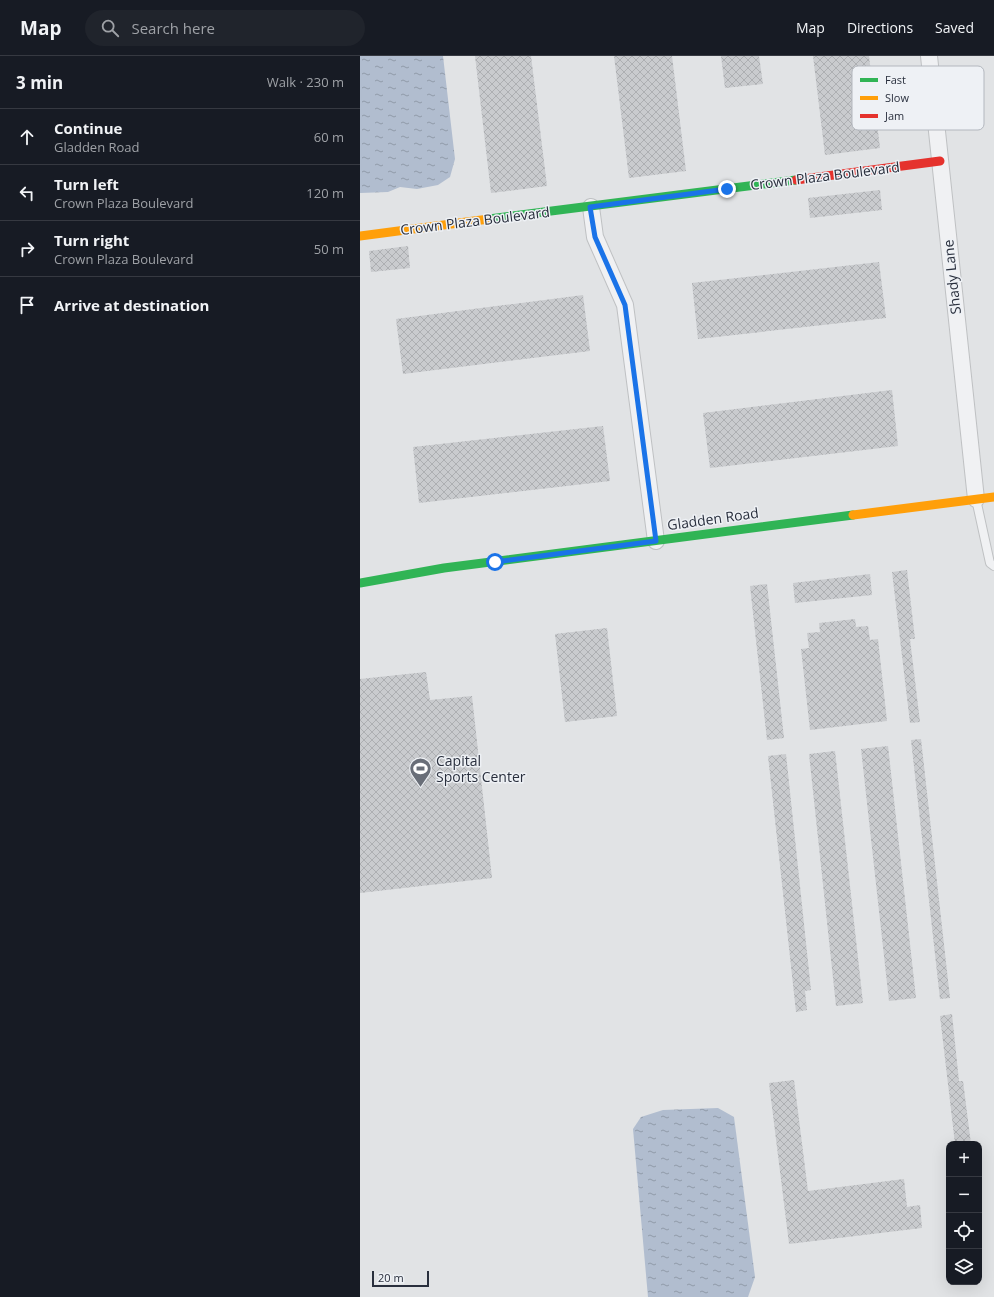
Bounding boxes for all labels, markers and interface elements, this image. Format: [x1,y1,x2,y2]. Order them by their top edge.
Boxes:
search box [85,10,365,46]
text: Map [20,15,61,41]
icon: search [99,17,121,39]
text: Search here [131,18,215,38]
text: Map [796,18,825,37]
text: Directions [847,18,913,37]
text: Saved [935,18,974,37]
legend [852,66,984,130]
text: 3 min [16,71,63,94]
text: Fast [885,72,906,87]
text: Walk · 230 m [267,73,344,91]
text: Slow [885,90,909,105]
text: Jam [884,108,904,123]
text: Continue [54,118,122,138]
icon: ahead [16,126,38,148]
text: 60 m [314,128,344,146]
text: Gladden Road [54,138,140,156]
street label: Crown Plaza Boulevard [749,157,901,194]
text: Turn left [54,174,119,194]
route end [718,180,736,198]
icon: left [16,182,38,204]
text: 120 m [306,184,344,202]
text: Crown Plaza Boulevard [54,194,194,212]
street label: Crown Plaza Boulevard [399,202,551,239]
text: Turn right [54,230,129,250]
icon: right [16,238,38,260]
street label: Shady Lane [938,239,965,315]
text: 50 m [314,240,344,258]
text: Crown Plaza Boulevard [54,250,194,268]
icon: arrive [16,294,38,316]
text: Arrive at destination [54,295,209,315]
street label: Gladden Road [666,503,760,534]
route start [486,553,504,571]
place label: Capital Sports Center [436,751,526,786]
sports icon: Capital Sports Center [408,756,434,789]
map controls [946,1141,982,1285]
button: + [946,1141,982,1177]
button: − [946,1177,982,1213]
button: locate [946,1213,982,1249]
button: layers [946,1249,982,1285]
scale bar [372,1269,429,1288]
text: 20 m [378,1270,404,1285]

